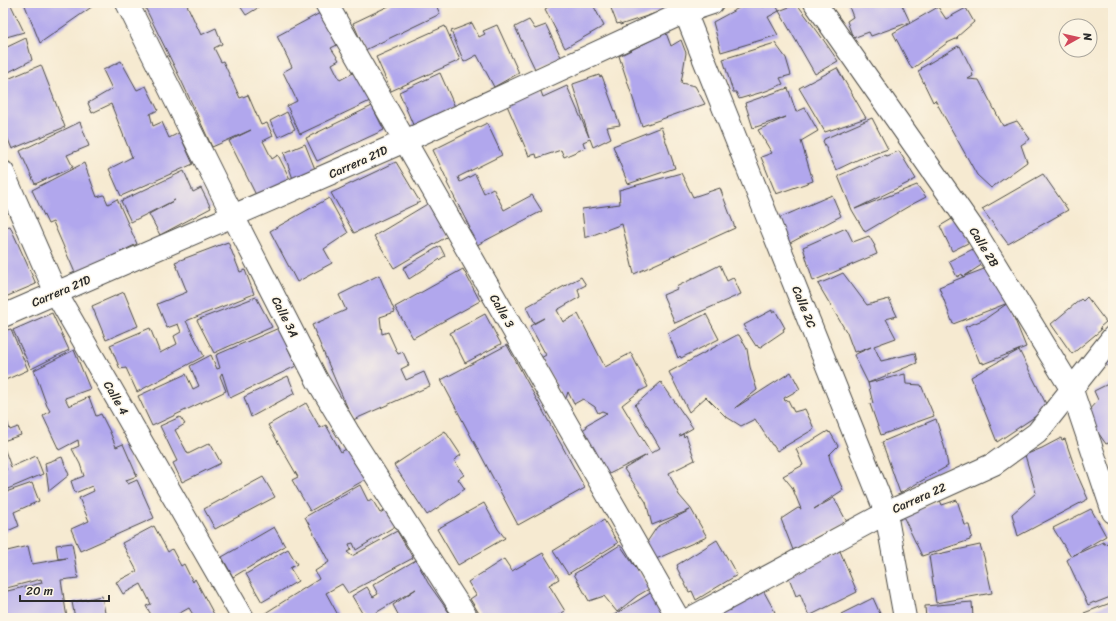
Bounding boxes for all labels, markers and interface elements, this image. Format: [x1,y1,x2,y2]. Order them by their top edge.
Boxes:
north arrow [1058,18,1098,58]
text: N [1077,31,1097,42]
street label: Carrera 21D [325,139,392,185]
street label: Calle 2B [963,222,1005,272]
street label: Carrera 21D [28,268,95,313]
street label: Calle 2C [786,282,823,332]
street label: Calle 3 [483,290,521,333]
street label: Calle 3A [265,292,305,342]
street label: Calle 4 [97,376,135,420]
street label: Carrera 22 [888,476,950,520]
scale bar [20,577,109,603]
text: 20 m [26,580,53,602]

